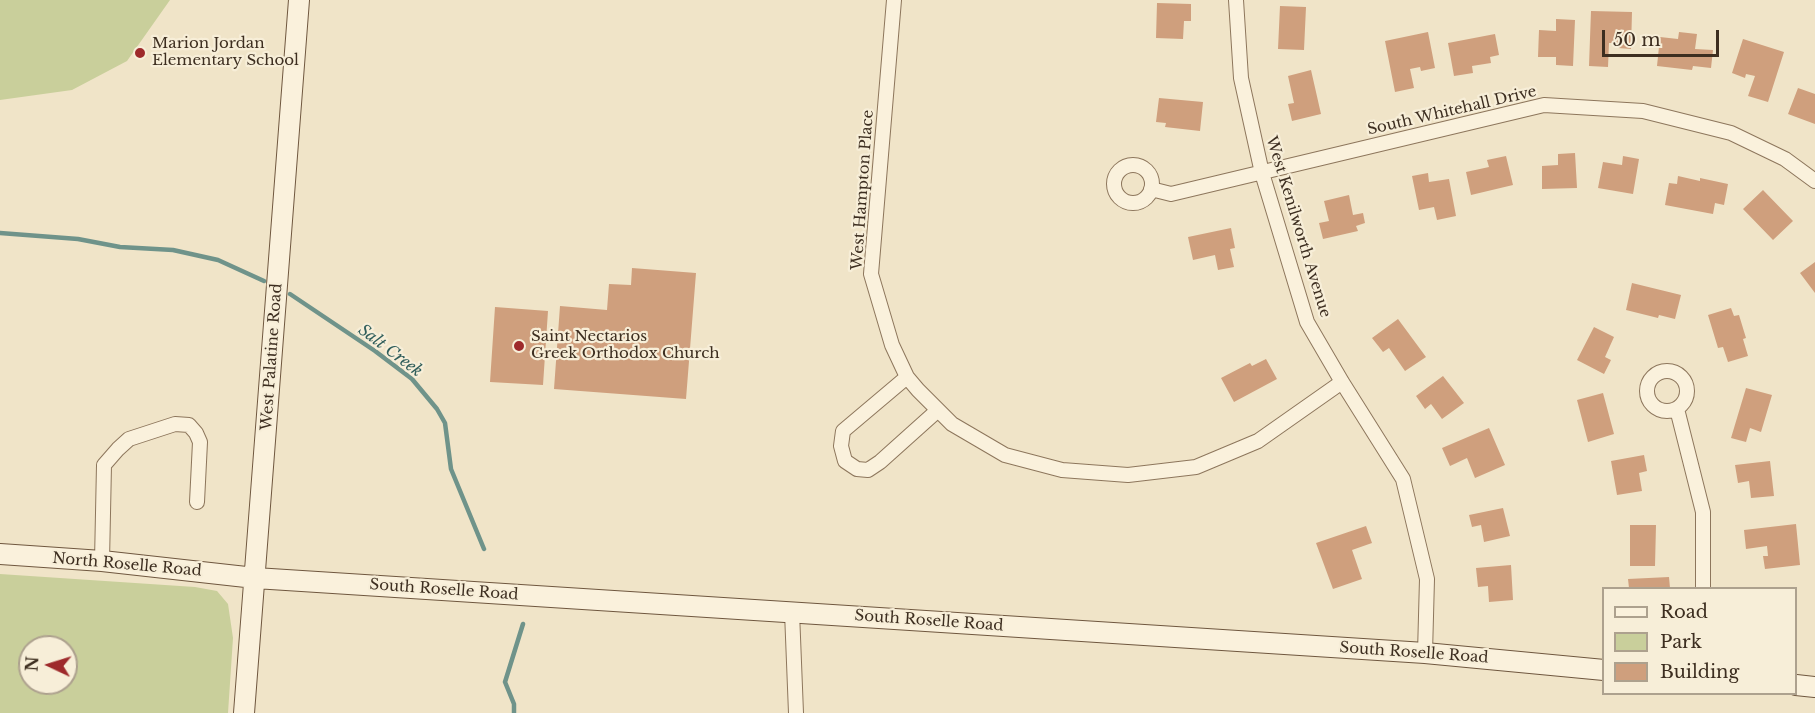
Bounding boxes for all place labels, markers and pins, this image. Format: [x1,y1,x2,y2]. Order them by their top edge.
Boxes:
place label: Marion Jordan Elementary School [152,35,299,70]
marker: Marion Jordan Elementary School [133,46,147,60]
place label: Saint Nectarios Greek Orthodox Church [531,328,720,363]
marker: Saint Nectarios Greek Orthodox Church [512,339,526,353]

